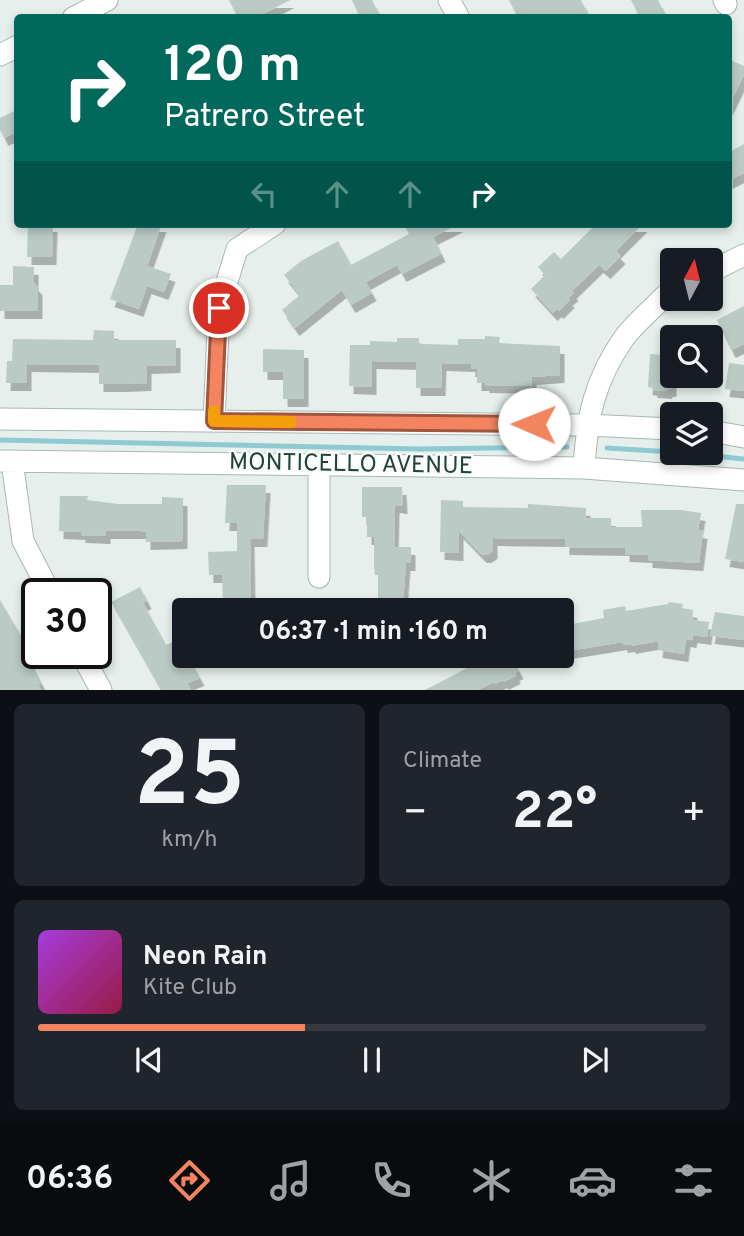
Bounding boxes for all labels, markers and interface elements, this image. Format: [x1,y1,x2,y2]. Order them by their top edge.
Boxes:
text: 120 m [164,37,301,99]
icon: right [49,42,140,133]
text: Patrero Street [164,98,365,138]
icon: left [245,175,283,213]
icon: ahead [318,175,356,213]
icon: ahead [391,175,429,213]
icon: right [464,175,502,213]
north arrow [660,248,723,312]
map controls [660,248,723,465]
pin [189,278,249,338]
icon: arrive [200,289,238,327]
button: search [660,325,723,388]
position arrow [497,387,571,461]
button: layers [660,402,723,465]
street label: MONTICELLO AVENUE [229,448,473,482]
speed limit sign: 30 [21,578,112,669]
text: 06:37 · 1 min · 160 m [258,616,488,649]
text: 25 [134,723,245,838]
text: Climate [403,747,482,776]
text: 22° [512,781,597,847]
text: − [403,790,428,839]
text: + [681,790,706,839]
text: km/h [162,826,217,855]
text: Neon Rain [143,941,268,974]
text: Kite Club [143,974,237,1003]
icon: previous [130,1041,168,1079]
icon: pause [353,1041,391,1079]
icon: next [576,1041,614,1079]
icon: directions [165,1156,214,1205]
icon: music [266,1156,315,1205]
icon: phone [367,1156,416,1205]
icon: climate [467,1156,516,1205]
icon: car [568,1156,617,1205]
icon: filters [669,1156,718,1205]
text: 06:36 [26,1160,113,1200]

